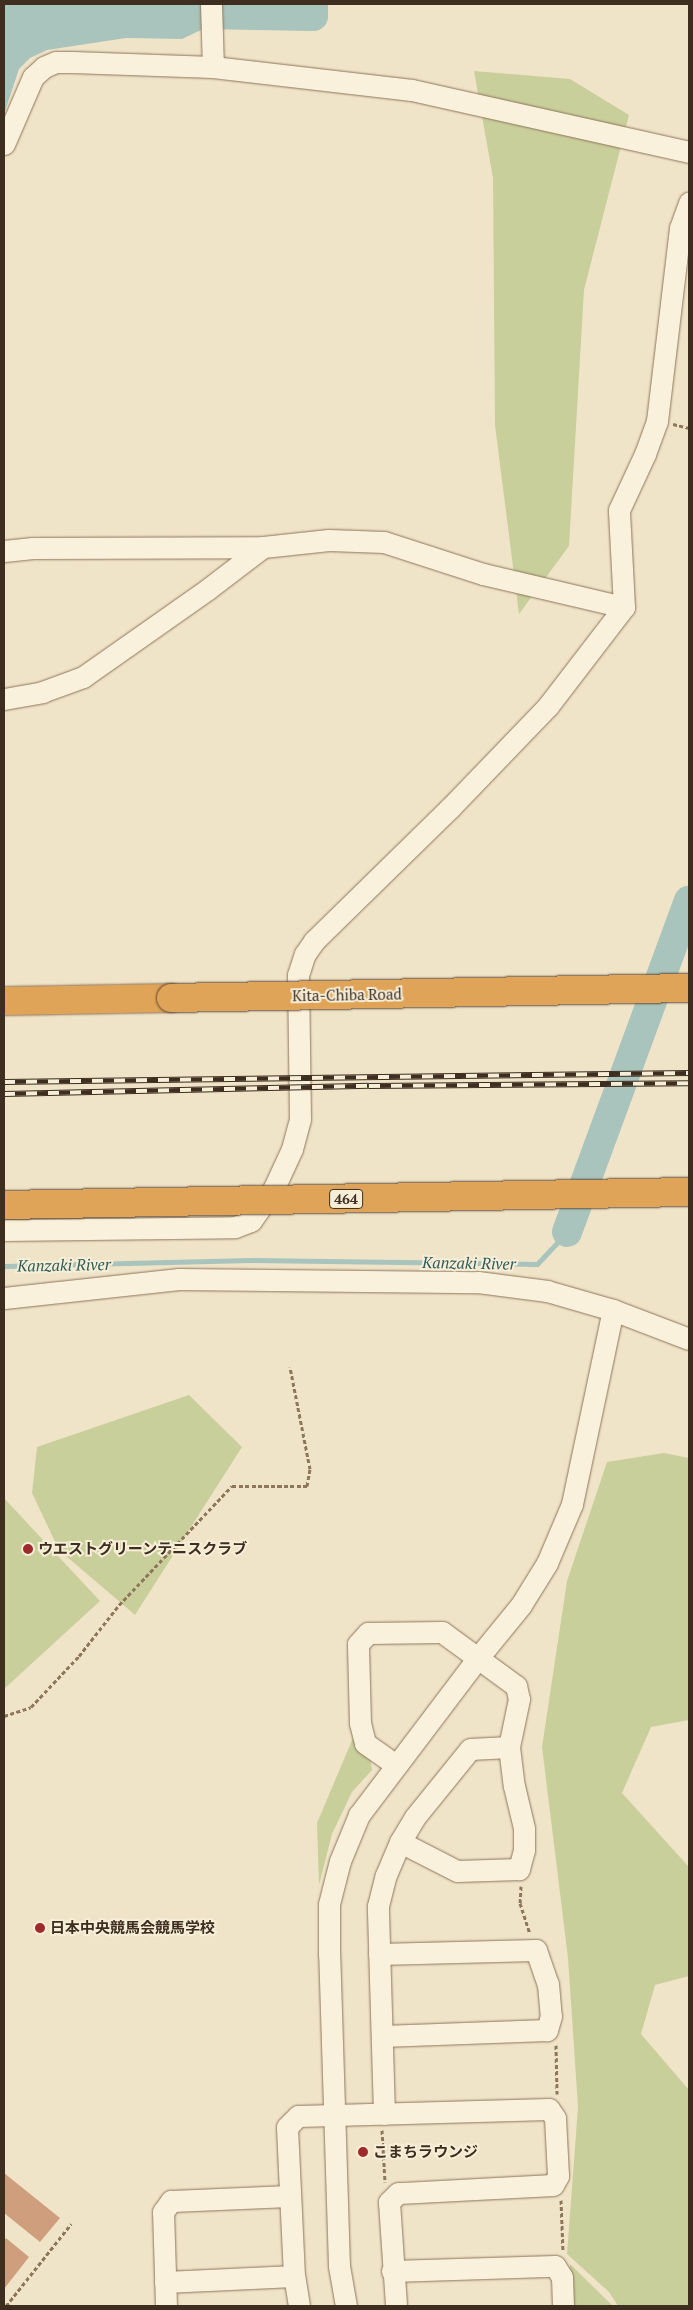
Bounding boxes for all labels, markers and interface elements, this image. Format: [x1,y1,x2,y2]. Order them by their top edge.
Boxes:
street label: Kita-Chiba Road [292,985,402,1005]
road number: 464 [328,1188,364,1210]
water label: Kanzaki River [422,1253,516,1273]
water label: Kanzaki River [17,1255,111,1275]
place label: ウエストグリーンテニスクラブ [38,1540,248,1558]
marker: ウエストグリーンテニスクラブ [22,1543,34,1555]
place label: 日本中央競馬会競馬学校 [50,1919,215,1937]
marker: 日本中央競馬会競馬学校 [34,1922,46,1934]
place label: こまちラウンジ [373,2143,478,2161]
marker: こまちラウンジ [357,2146,369,2158]

